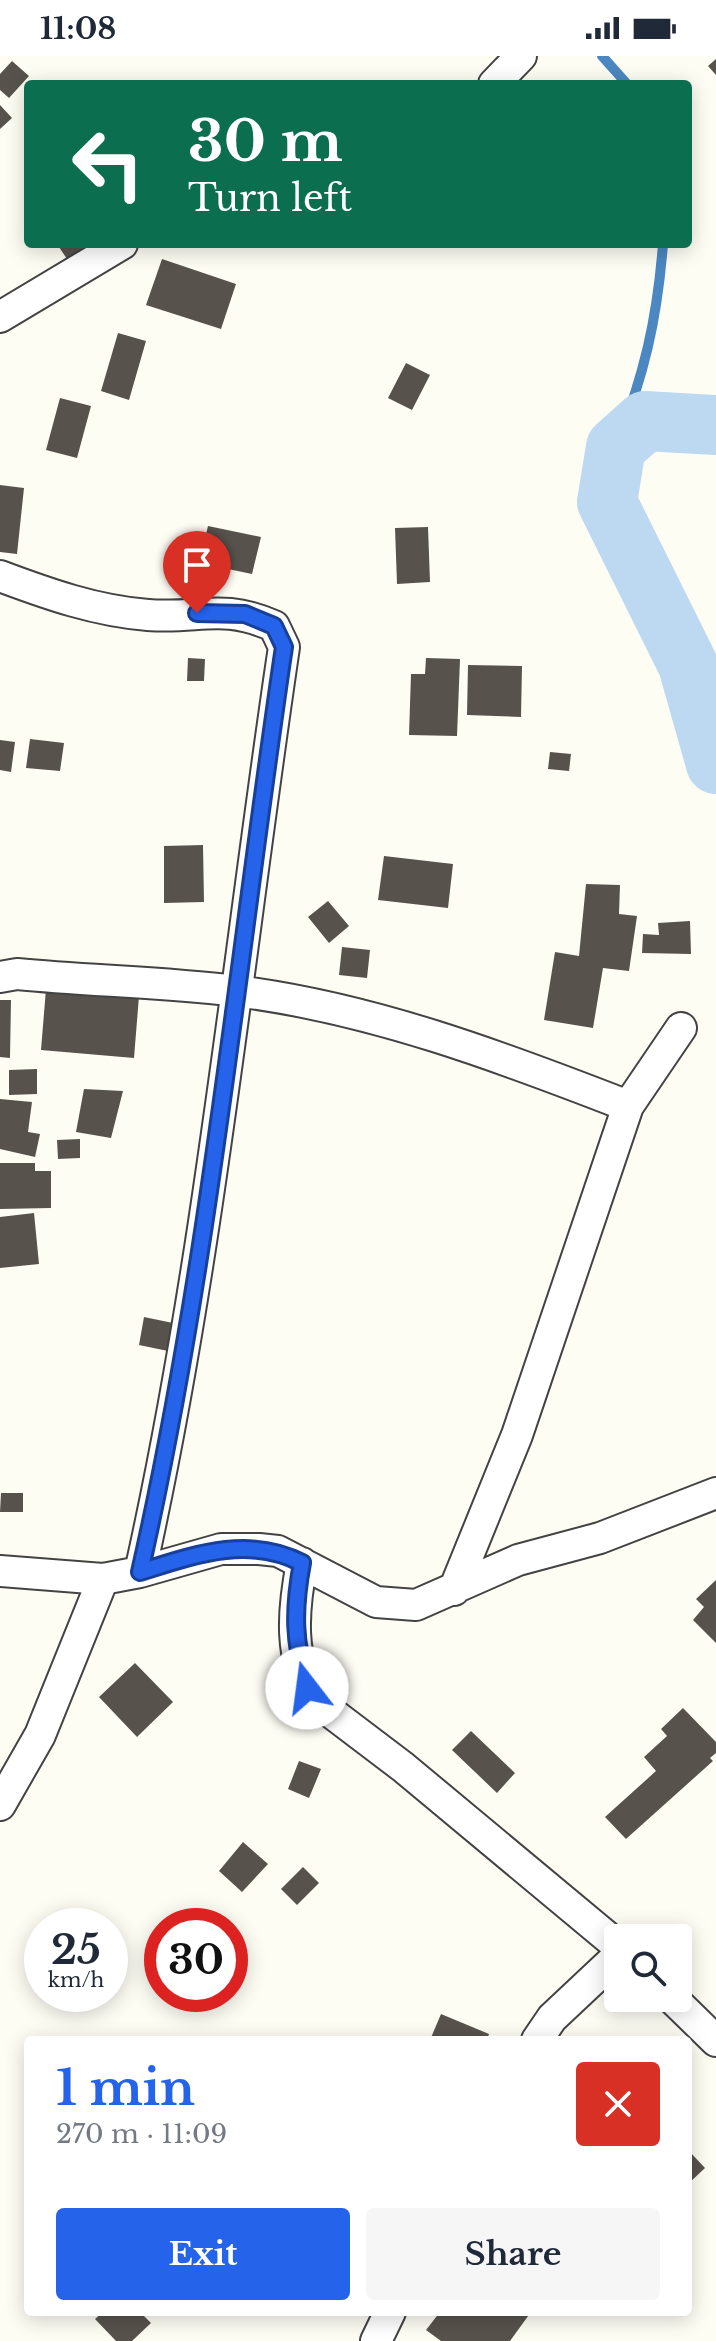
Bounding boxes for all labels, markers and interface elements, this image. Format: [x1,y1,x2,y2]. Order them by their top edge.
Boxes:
text: 11:08 [40,10,116,47]
text: 30 m [188,107,343,176]
icon: left [56,112,160,216]
text: Turn left [188,176,352,221]
pin [163,531,231,613]
icon: arrive [175,543,219,587]
position arrow [265,1646,349,1730]
speed limit sign: 30 [144,1908,248,2012]
map controls [604,1924,692,2012]
button: search [604,1924,692,2012]
text: 25 [51,1925,101,1975]
text: km/h [48,1968,104,1992]
text: 1 min [56,2058,195,2118]
button: close [576,2062,660,2146]
text: 270 m · 11:09 [56,2118,227,2150]
button: Exit [56,2208,350,2300]
button: Share [366,2208,660,2300]

